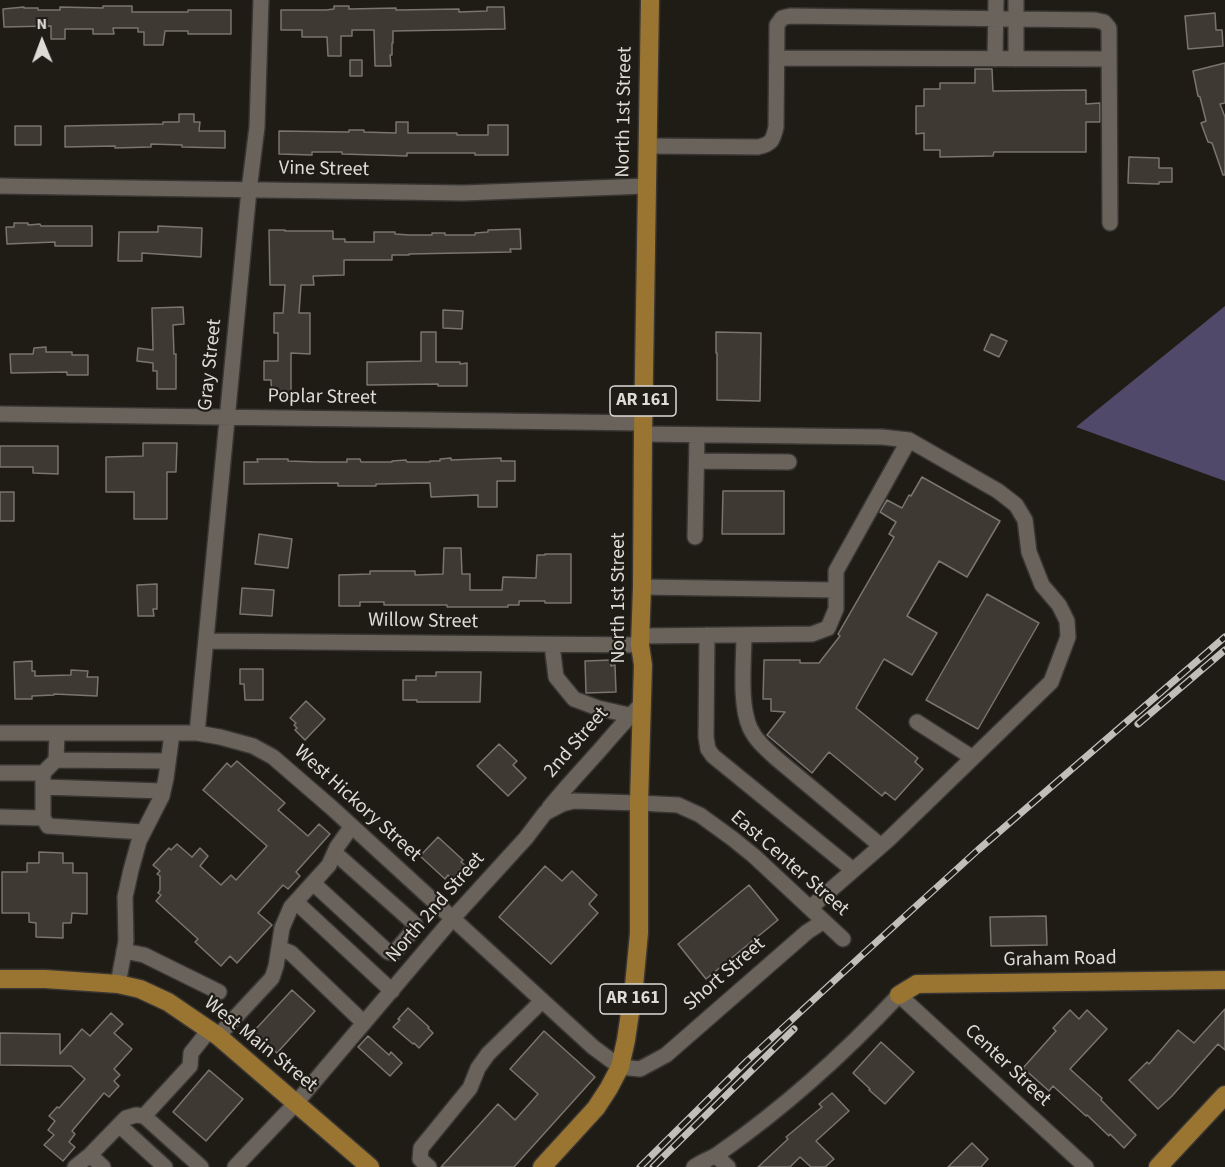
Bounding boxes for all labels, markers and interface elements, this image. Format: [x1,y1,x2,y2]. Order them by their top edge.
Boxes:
north arrow [12,12,72,72]
text: N [36,13,47,35]
street label: North 1st Street [612,46,638,178]
street label: Vine Street [279,157,369,183]
street label: Gray Street [194,318,228,412]
street label: Poplar Street [267,385,377,411]
road number: AR 161 [610,386,676,416]
street label: North 1st Street [608,532,632,664]
street label: Willow Street [368,609,478,635]
street label: 2nd Street [540,703,614,783]
street label: West Hickory Street [289,741,425,867]
street label: East Center Street [725,806,853,922]
street label: North 2nd Street [382,848,490,968]
street label: Short Street [679,933,771,1017]
street label: Graham Road [1003,947,1117,973]
road number: AR 161 [600,984,666,1014]
street label: West Main Street [198,992,322,1098]
street label: Center Street [959,1020,1055,1112]

